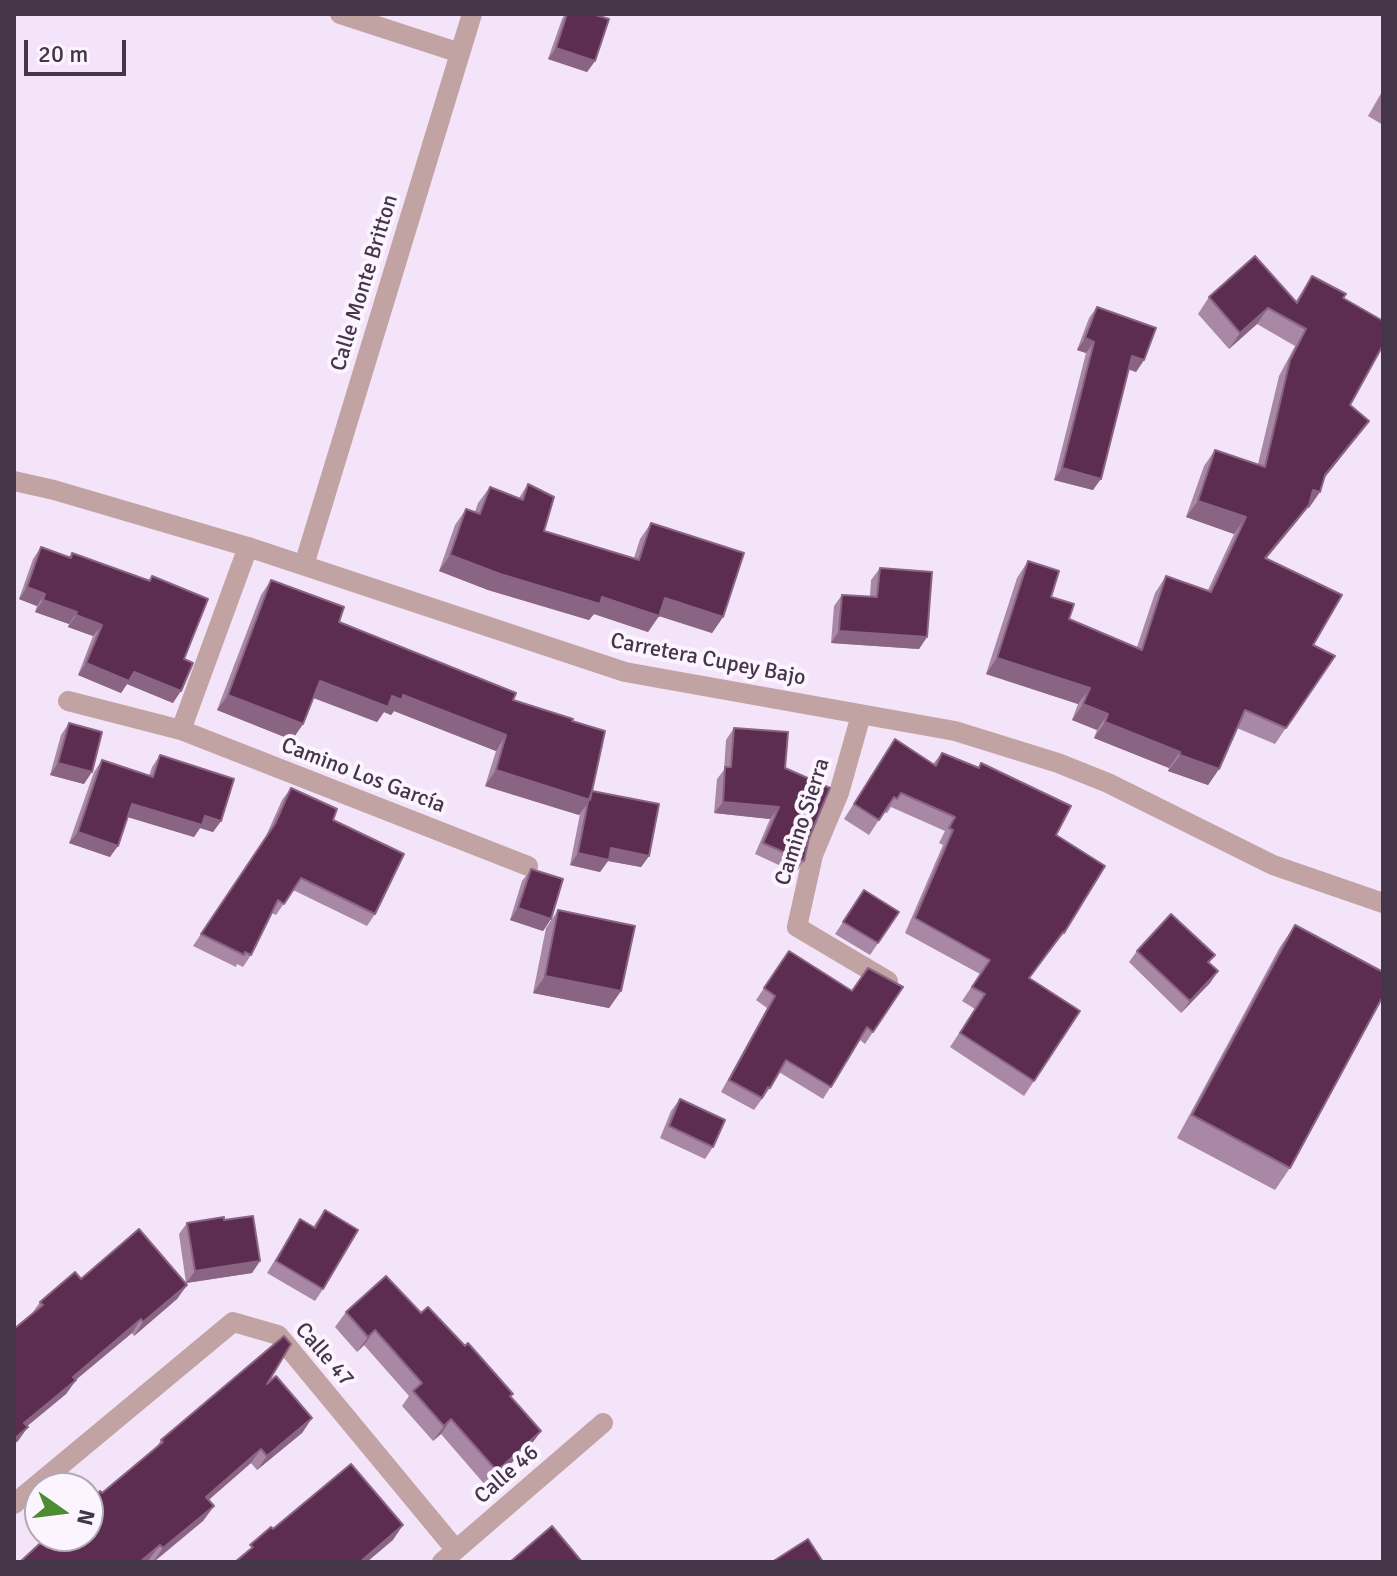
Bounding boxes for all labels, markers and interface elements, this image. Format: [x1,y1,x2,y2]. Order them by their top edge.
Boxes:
scale bar [28,24,130,74]
text: 20 m [38,39,88,69]
street label: Calle Monte Britton [326,192,404,374]
street label: Carretera Cupey Bajo [608,628,808,692]
street label: Camino Los García [277,733,449,819]
street label: Camino Sierra [770,755,836,889]
street label: Calle 47 [289,1318,359,1392]
street label: Calle 46 [470,1440,544,1510]
north arrow [24,1472,104,1552]
text: N [71,1507,101,1528]

